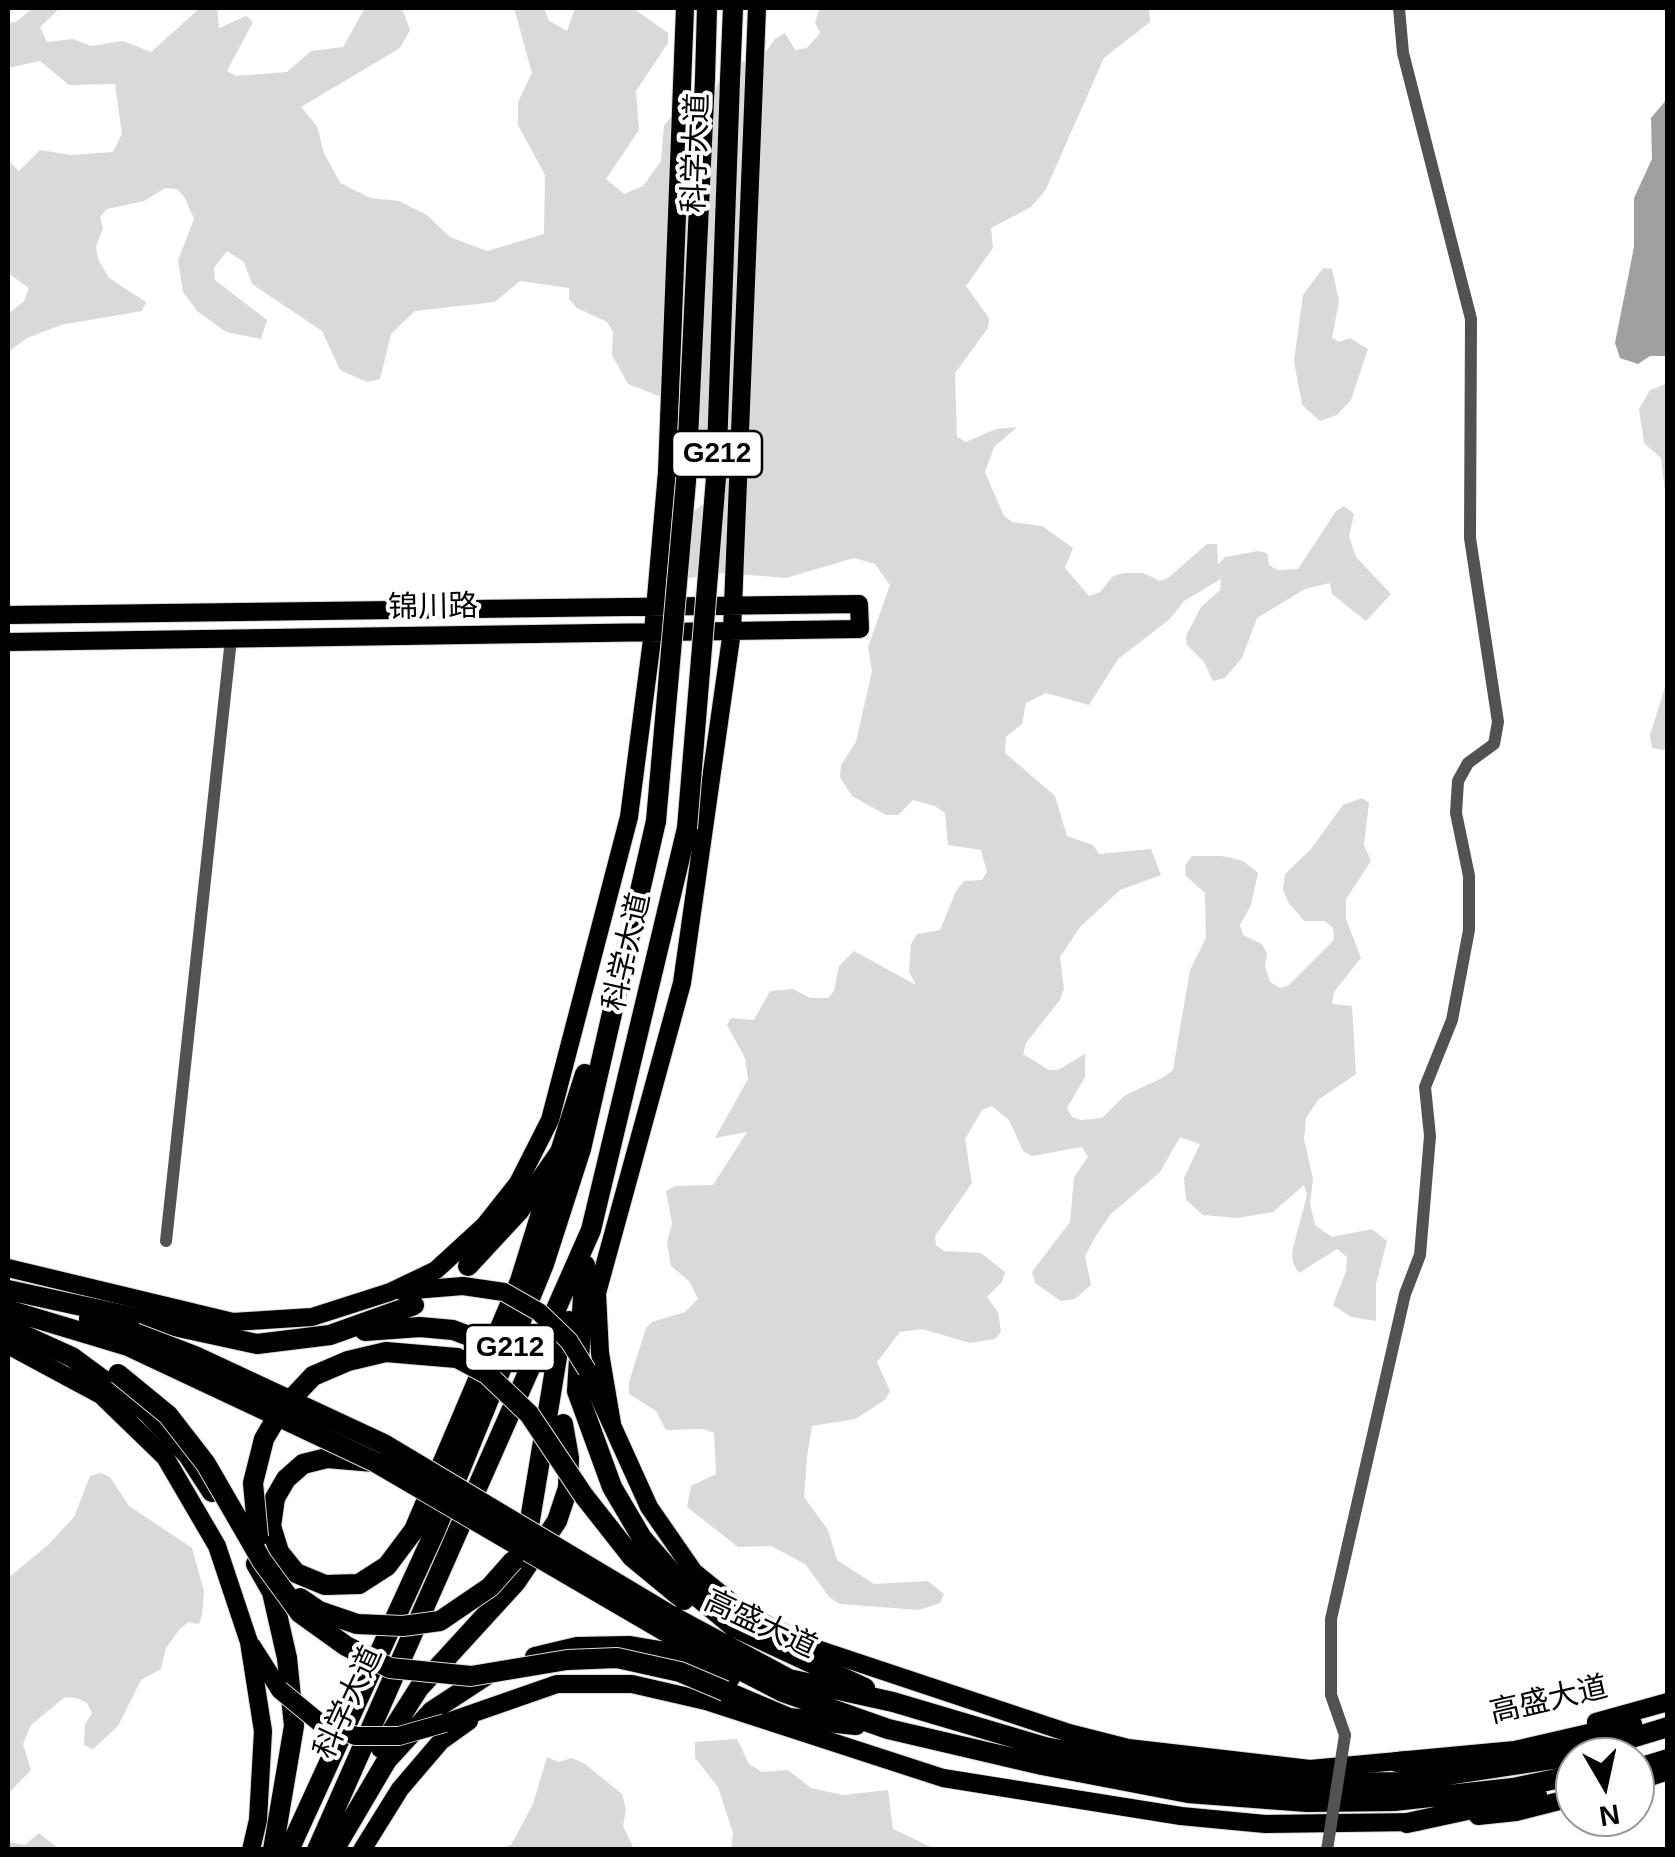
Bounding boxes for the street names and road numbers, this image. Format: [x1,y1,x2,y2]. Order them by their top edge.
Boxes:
street label: 科学大道 [677,92,717,214]
road number: G212 [672,431,762,477]
street label: 锦川路 [388,589,478,627]
street label: 科学大道 [597,889,659,1015]
road number: G212 [465,1325,555,1371]
street label: 高盛大道 [698,1583,822,1667]
street label: 科学大道 [307,1641,391,1765]
street label: 高盛大道 [1486,1670,1612,1732]

